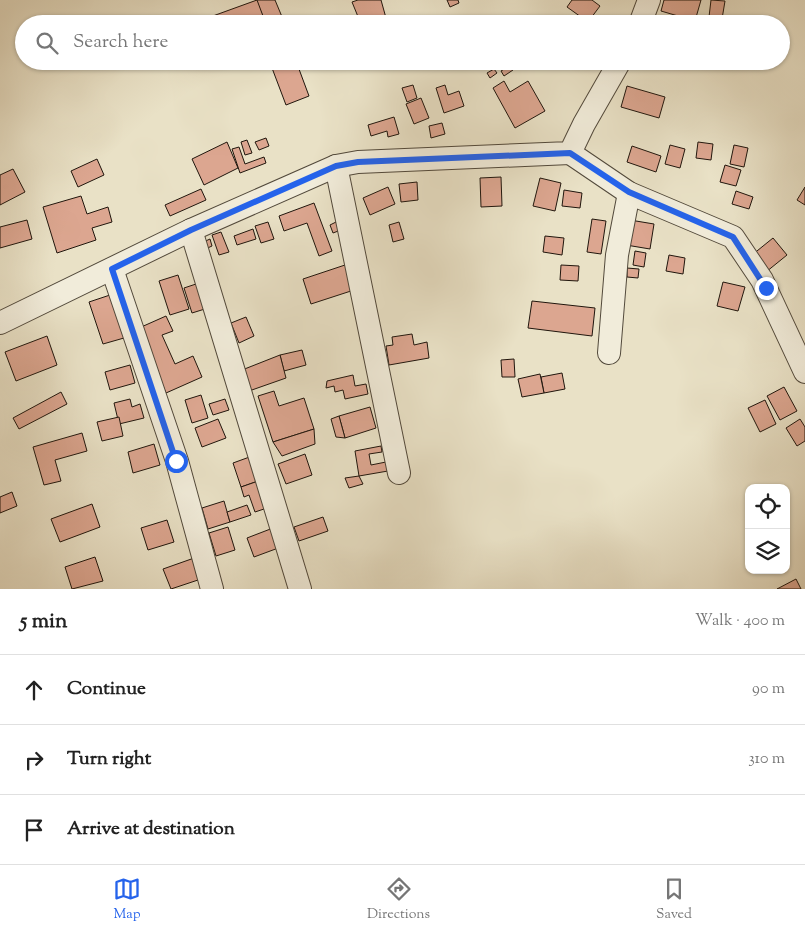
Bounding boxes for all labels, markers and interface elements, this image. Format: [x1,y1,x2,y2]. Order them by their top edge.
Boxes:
search box [15,15,790,70]
icon: search [33,29,61,57]
text: Search here [73,29,168,56]
route end [755,277,778,300]
route start [165,450,188,473]
map controls [745,484,790,574]
button: locate [745,484,790,529]
button: layers [745,529,790,574]
text: 5 min [20,607,67,637]
text: Walk · 400 m [695,610,785,633]
icon: ahead [20,676,48,704]
text: Continue [67,676,146,703]
text: 90 m [752,678,785,701]
icon: right [20,746,48,774]
text: Turn right [67,746,151,773]
text: 310 m [748,748,785,771]
icon: arrive [20,816,48,844]
text: Arrive at destination [67,816,235,843]
tab: Map [113,875,141,925]
tab: Directions [367,875,430,925]
tab: Saved [656,875,692,925]

